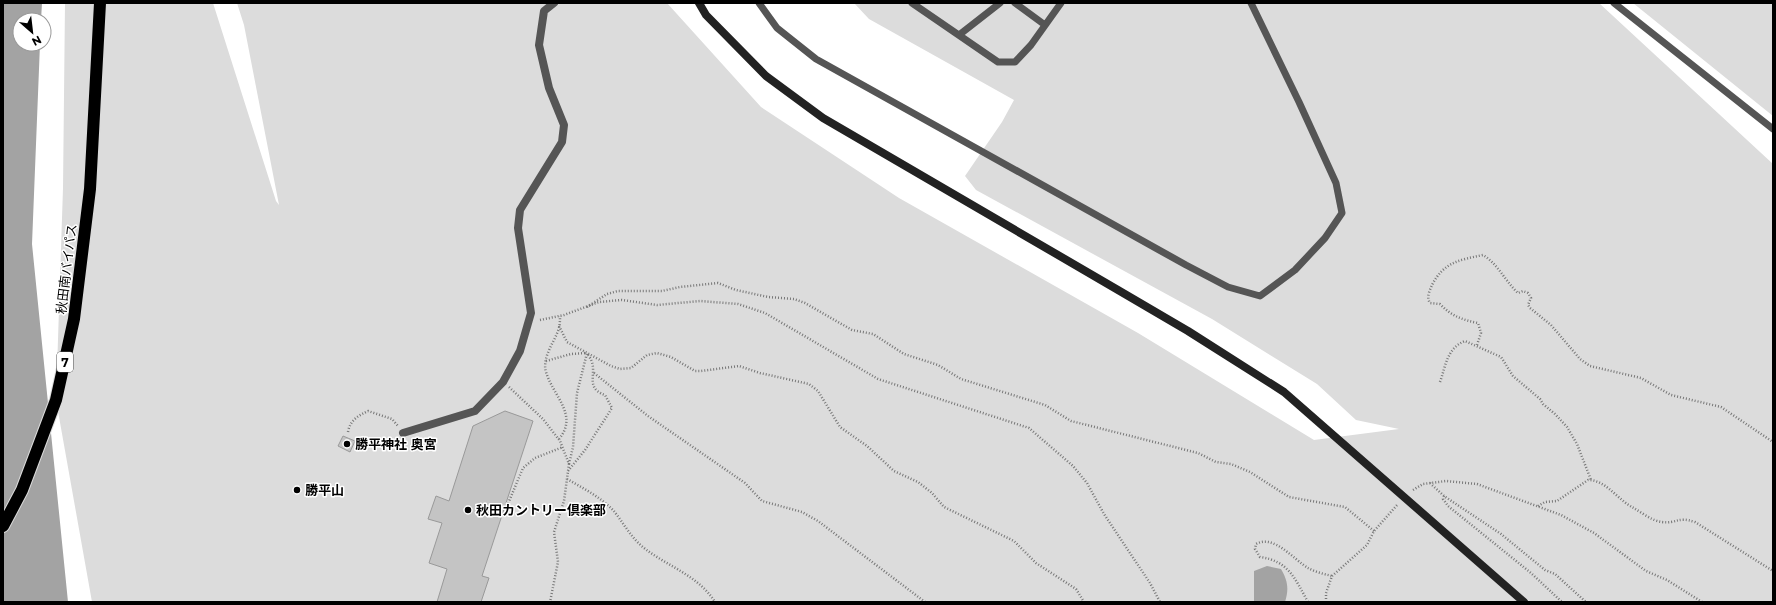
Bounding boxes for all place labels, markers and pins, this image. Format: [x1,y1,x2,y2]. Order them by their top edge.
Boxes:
place label: 勝平神社 奥宮 [355,436,437,452]
marker: 勝平神社 奥宮 [342,439,352,449]
place label: 勝平山 [305,482,344,498]
marker: 勝平山 [292,485,302,495]
place label: 秋田カントリー倶楽部 [476,502,606,518]
marker: 秋田カントリー倶楽部 [463,505,473,515]

